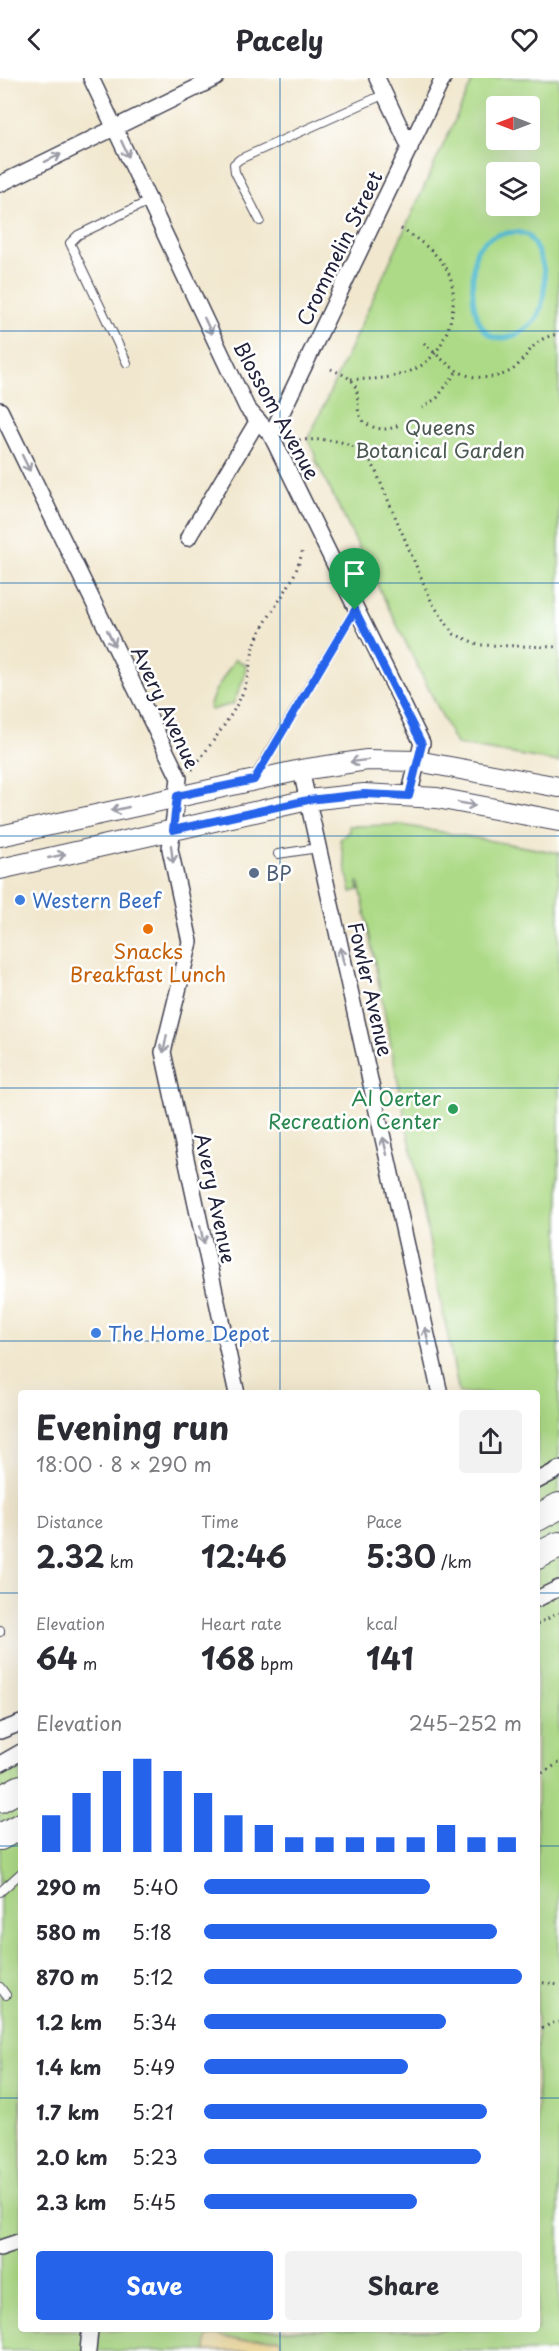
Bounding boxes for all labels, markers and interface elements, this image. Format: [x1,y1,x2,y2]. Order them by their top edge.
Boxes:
text: Pacely [235,19,324,60]
icon: back [18,23,51,56]
icon: heart [508,23,541,56]
north arrow [486,96,540,150]
map controls [486,96,540,216]
one-way arrow [120,140,132,158]
one-way arrow [43,152,61,163]
button: layers [486,162,540,216]
street label: Crommelin Street [288,165,390,331]
one-way arrow [203,316,215,334]
street label: Blossom Avenue [226,335,328,485]
park label: Queens Botanical Garden [355,412,525,465]
one-way arrow [20,453,32,471]
pin [329,548,380,610]
icon: arrive [338,557,371,590]
one-way arrow [105,629,117,647]
street label: Avery Avenue [124,641,208,773]
one-way arrow [350,756,370,767]
one-way arrow [456,799,476,810]
one-way arrow [111,804,130,815]
one-way arrow [167,844,178,863]
one-way arrow [47,850,66,862]
place label: BP [266,858,292,888]
marker: BP [247,866,261,880]
place label: Western Beef [32,885,163,915]
marker: Western Beef [13,893,27,907]
street label: Fowler Avenue [341,919,401,1059]
marker: Snacks Breakfast Lunch [141,922,155,936]
place label: Snacks Breakfast Lunch [70,936,226,989]
one-way arrow [336,947,348,966]
one-way arrow [159,1034,170,1053]
place label: Al Oerter Recreation Center [268,1083,442,1136]
marker: Al Oerter Recreation Center [446,1102,460,1116]
street label: Avery Avenue [188,1130,244,1266]
one-way arrow [379,1137,390,1156]
one-way arrow [197,1224,208,1244]
place label: The Home Depot [108,1318,270,1348]
marker: The Home Depot [89,1326,103,1340]
one-way arrow [421,1327,433,1346]
text: Evening run [36,1401,229,1451]
button: share [459,1410,522,1473]
text: 18:00 · 8 × 290 m [36,1449,212,1479]
text: Distance [36,1509,103,1533]
text: Time [201,1509,239,1533]
text: Pace [366,1509,402,1533]
text: 2.32 [36,1533,105,1578]
text: 12:46 [201,1533,287,1578]
text: 5:30 [366,1533,436,1578]
text: km [105,1549,134,1573]
text: /km [436,1549,472,1573]
text: Elevation [36,1611,105,1635]
text: Heart rate [201,1611,282,1635]
text: kcal [366,1611,398,1635]
text: 64 [36,1635,78,1680]
text: 168 [201,1635,255,1680]
text: 141 [366,1635,414,1680]
text: m [78,1651,97,1675]
text: bpm [255,1651,294,1675]
text: Elevation [36,1708,122,1738]
text: 245–252 m [409,1708,522,1738]
text: 290 m [36,1872,101,1902]
text: 5:40 [132,1872,178,1902]
text: 580 m [36,1917,101,1947]
text: 5:18 [132,1917,172,1947]
text: 870 m [36,1962,99,1992]
text: 5:12 [132,1962,174,1992]
text: 1.2 km [36,2007,102,2037]
text: 5:34 [132,2007,177,2037]
text: 1.4 km [36,2052,102,2082]
text: 5:49 [132,2052,175,2082]
text: 1.7 km [36,2097,99,2127]
text: 5:21 [132,2097,174,2127]
text: 2.0 km [36,2142,108,2172]
text: 5:23 [132,2142,178,2172]
text: 2.3 km [36,2187,106,2217]
text: 5:45 [132,2187,176,2217]
button: Save [36,2251,273,2320]
button: Share [285,2251,522,2320]

